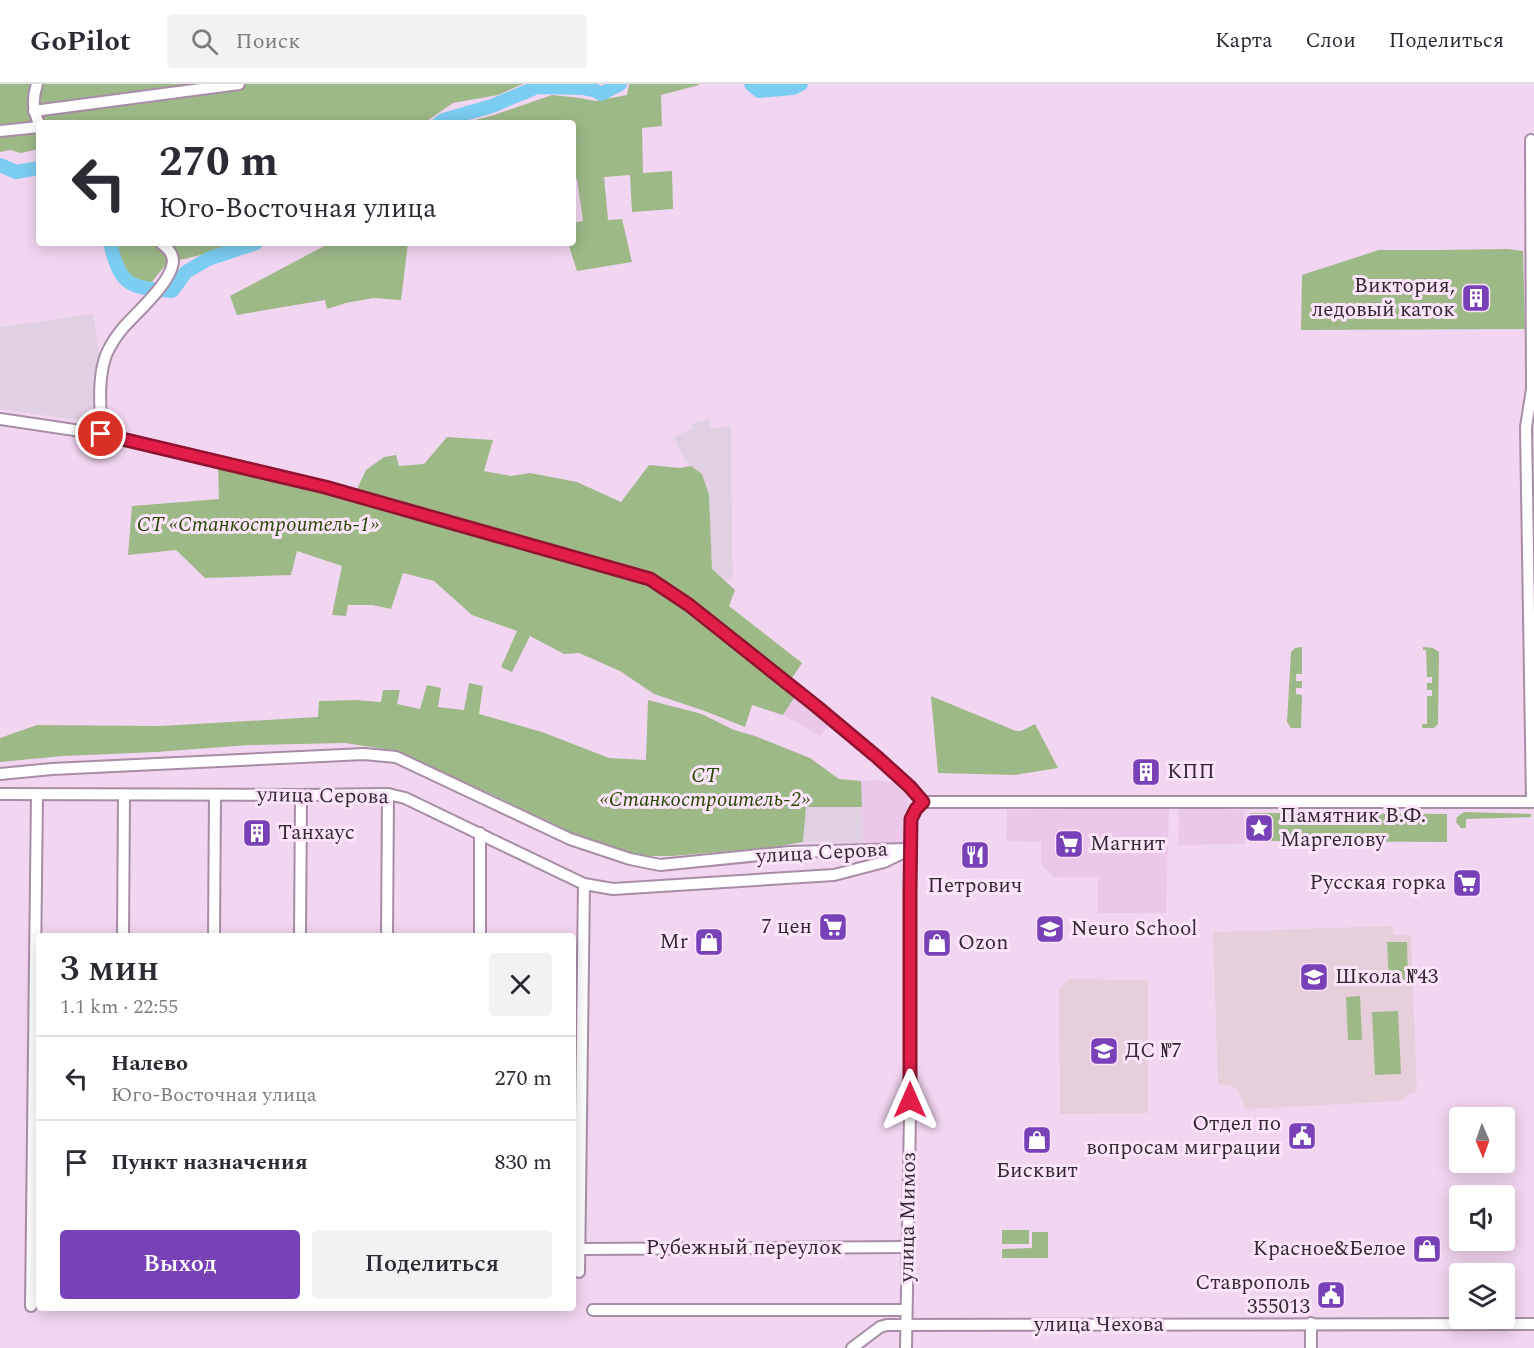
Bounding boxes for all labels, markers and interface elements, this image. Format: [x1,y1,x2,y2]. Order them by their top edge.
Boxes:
search box [167,14,587,68]
text: GoPilot [30,20,131,63]
icon: search [188,25,221,58]
text: Поиск [236,25,301,58]
text: Карта [1215,25,1272,57]
text: Слои [1305,25,1356,57]
text: Поделиться [1389,25,1504,57]
text: 270 m [159,131,278,194]
icon: left [60,144,138,222]
text: Юго-Восточная улица [159,188,436,230]
place label: Виктория, ледовый каток [1312,270,1455,326]
building icon: Виктория, ледовый каток [1460,282,1492,314]
pin [75,408,126,459]
icon: arrive [84,417,117,450]
park label: СТ «Станкостроитель-1» [137,509,379,541]
building icon: КПП [1130,756,1162,788]
place label: КПП [1167,756,1215,788]
park label: СТ «Станкостроитель-2» [600,760,810,816]
street label: улица Серова [256,779,390,813]
place label: Памятник В.Ф. Маргелову [1280,800,1426,856]
place icon: Памятник В.Ф. Маргелову [1243,812,1275,844]
building icon: Танхаус [241,817,273,849]
place label: Танхаус [278,817,355,849]
supermarket icon: Магнит [1053,828,1085,860]
place label: Магнит [1090,828,1165,860]
street label: улица Серова [754,834,889,872]
restaurant icon: Петрович [959,839,991,871]
place label: Русская горка [1309,867,1447,899]
supermarket icon: Русская горка [1451,867,1483,899]
place label: Петрович [928,870,1022,902]
place label: 7 цен [761,911,812,943]
supermarket icon: 7 цен [817,911,849,943]
school or university icon: Neuro School [1034,913,1066,945]
place label: Neuro School [1071,913,1197,945]
place label: Mr [660,926,688,958]
shop icon: Mr [693,926,725,958]
shop icon: Ozon [921,927,953,959]
place label: Ozon [958,927,1008,959]
text: 3 мин [60,942,159,997]
button: close [489,953,552,1016]
school or university icon: Школа №43 [1298,961,1330,993]
place label: Школа №43 [1335,961,1439,993]
text: 1.1 km · 22:55 [60,992,178,1022]
school or university icon: ДС №7 [1088,1035,1120,1067]
place label: ДС №7 [1125,1035,1182,1067]
text: Налево [111,1047,188,1080]
icon: left [60,1062,93,1095]
text: 270 m [495,1062,552,1095]
position arrow [878,1068,942,1132]
text: Юго-Восточная улица [111,1080,316,1110]
north arrow [1449,1107,1515,1173]
map controls [1449,1107,1515,1329]
place label: Отдел по вопросам миграции [1086,1108,1281,1164]
public building icon: Отдел по вопросам миграции [1286,1120,1318,1152]
shop icon: Бисквит [1021,1124,1053,1156]
icon: arrive [60,1146,93,1179]
text: Пункт назначения [111,1146,308,1179]
text: 830 m [495,1146,552,1179]
street label: улица Мимоз [891,1152,925,1283]
place label: Бисквит [996,1155,1078,1187]
button: sound [1449,1185,1515,1251]
button: Выход [60,1230,300,1299]
button: Поделиться [312,1230,552,1299]
street label: Рубежный переулок [646,1232,842,1264]
place label: Красное&Белое [1253,1233,1406,1265]
shop icon: Красное&Белое [1411,1233,1443,1265]
button: layers [1449,1263,1515,1329]
place label: Ставрополь 355013 [1195,1267,1310,1323]
public building icon: Ставрополь 355013 [1315,1279,1347,1311]
street label: улица Чехова [1033,1309,1165,1341]

